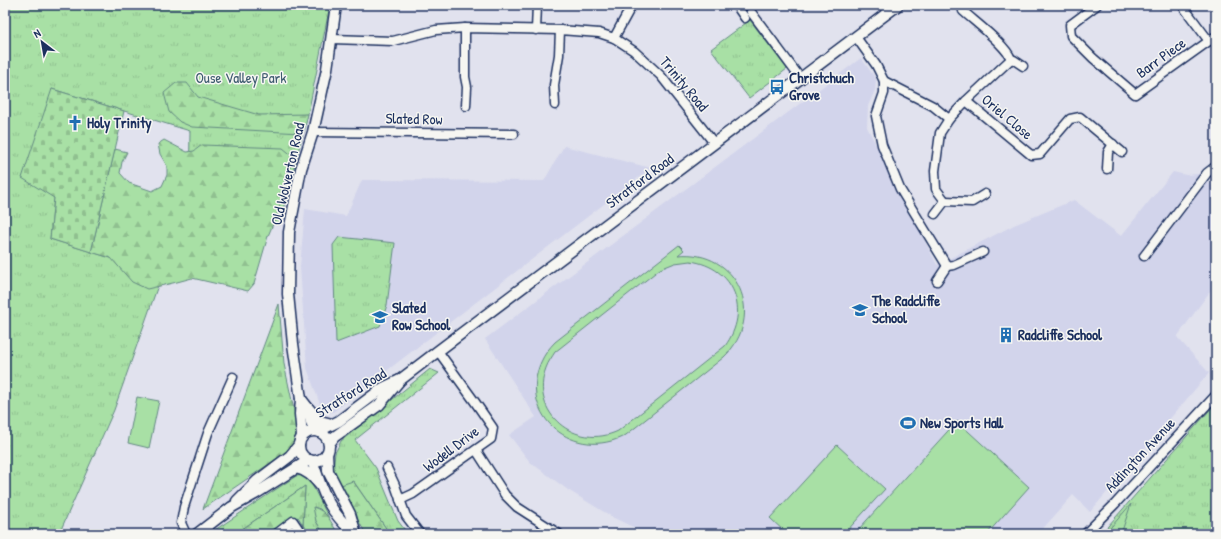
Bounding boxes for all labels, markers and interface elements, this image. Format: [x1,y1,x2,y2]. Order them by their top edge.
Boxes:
north arrow [22,22,62,62]
text: N [31,26,43,41]
street label: Barr Piece [1132,32,1190,83]
street label: Trinity Road [655,52,714,116]
park label: Ouse Valley Park [195,67,287,88]
place label: Christchuch Grove [789,67,855,105]
bus stop icon: Christchuch Grove [768,78,786,96]
street label: Oriel Close [977,89,1037,144]
street label: Slated Row [385,108,443,129]
place label: Holy Trinity [87,112,152,134]
church icon: Holy Trinity [66,114,84,132]
street label: Old Wolverton Road [266,120,310,227]
street label: Stratford Road [601,148,678,213]
place label: The Radcliffe School [871,290,940,328]
place label: Slated Row School [392,297,451,335]
school or university icon: The Radcliffe School [851,301,869,319]
school or university icon: Slated Row School [371,308,389,326]
place label: Radcliffe School [1018,324,1103,345]
building icon: Radcliffe School [997,326,1015,344]
street label: Stratford Road [311,362,390,423]
place label: New Sports Hall [920,412,1004,434]
street label: Addington Avenue [1099,413,1180,497]
sports icon: New Sports Hall [899,414,917,432]
street label: Wodell Drive [418,421,483,477]

